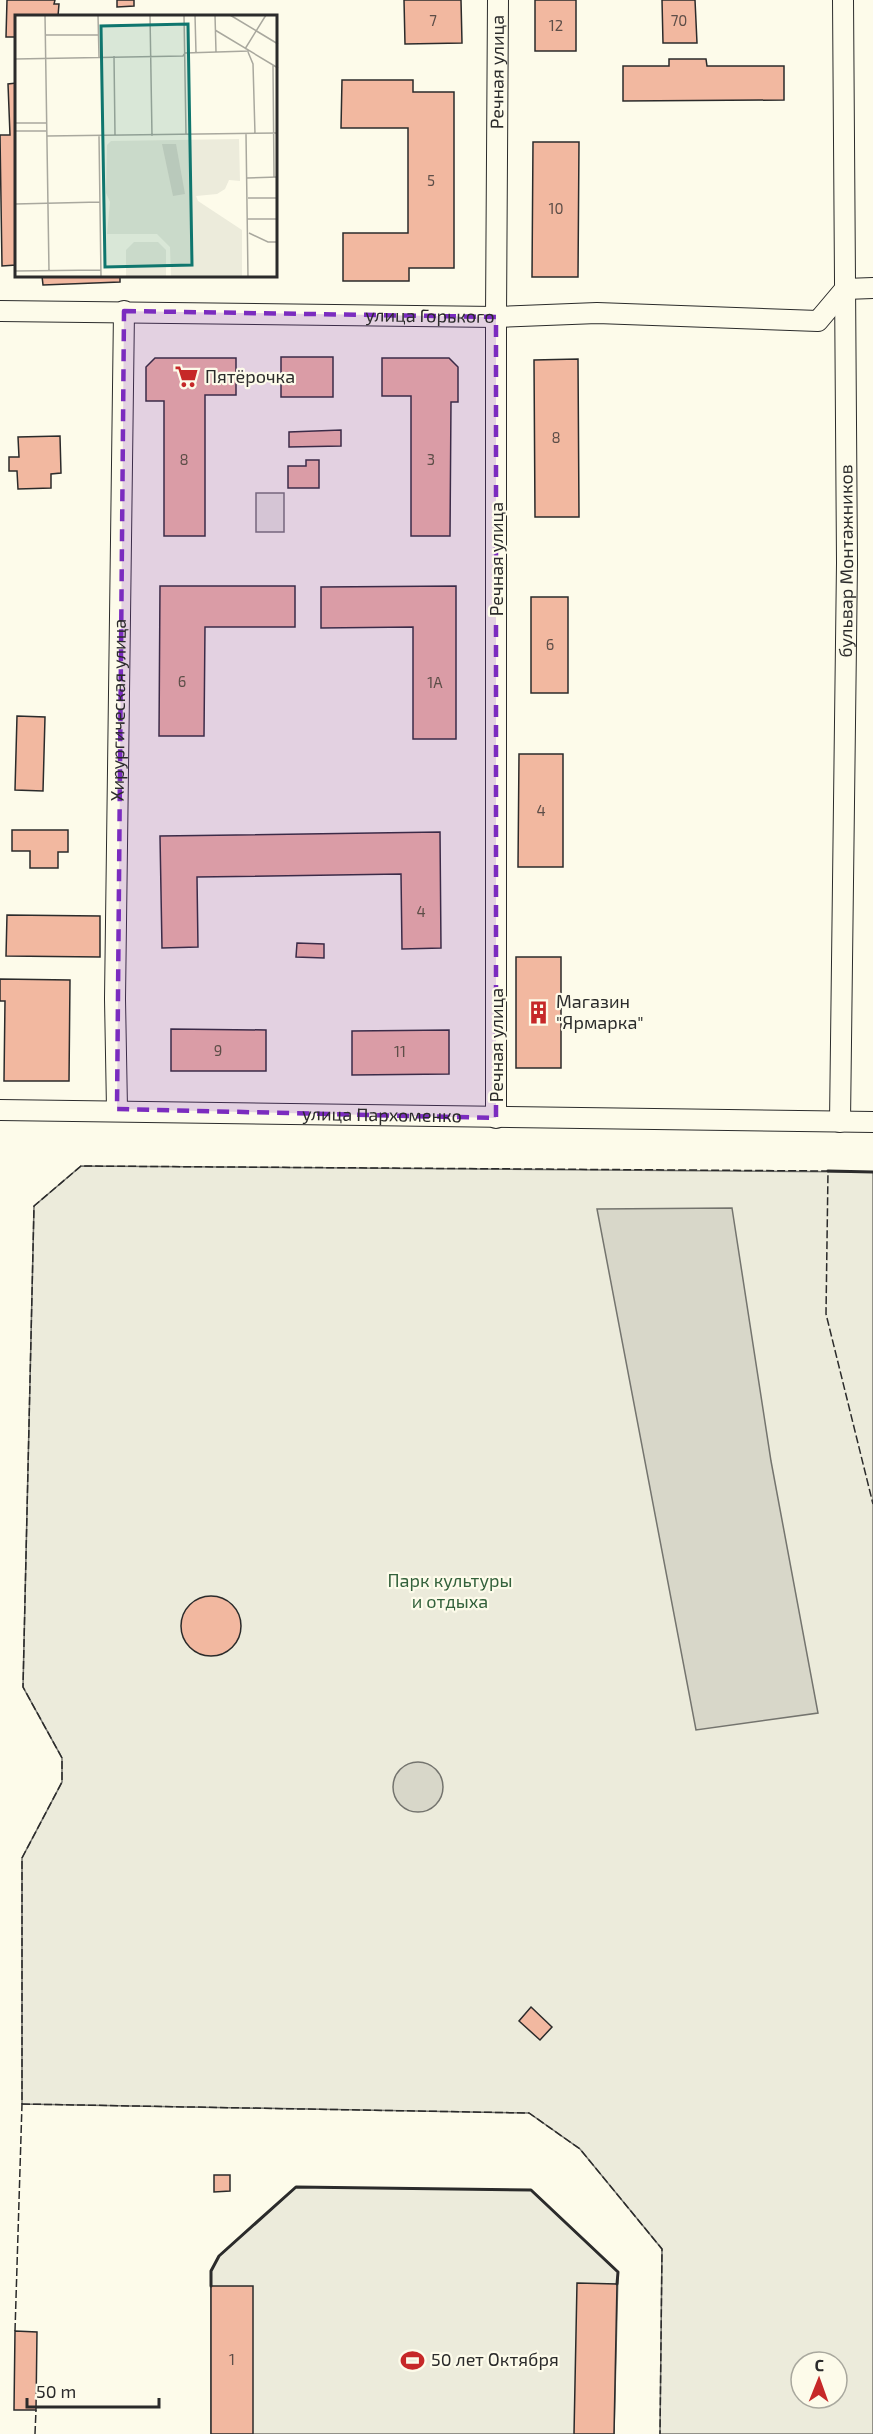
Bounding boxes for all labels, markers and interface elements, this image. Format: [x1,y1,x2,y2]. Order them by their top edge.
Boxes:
house number: 7 [429,11,437,29]
house number: 70 [671,11,687,29]
inset map [15,15,278,278]
street label: Речная улица [485,15,508,129]
house number: 12 [549,16,563,34]
house number: 5 [427,171,435,189]
house number: 10 [548,199,564,217]
street label: улица Горького [365,303,495,327]
supermarket icon: Пятёрочка [174,364,200,390]
place label: Пятёрочка [205,365,295,387]
house number: 8 [551,428,561,446]
house number: 8 [179,450,189,468]
house number: 3 [427,450,435,468]
street label: бульвар Монтажников [834,464,857,658]
street label: Речная улица [485,502,507,616]
street label: Хирургическая улица [106,618,130,802]
house number: 6 [546,635,554,653]
house number: 6 [178,672,186,690]
house number: 1А [427,673,443,691]
house number: 4 [536,801,546,819]
house number: 4 [416,902,426,920]
street label: Речная улица [485,988,507,1102]
place label: Магазин "Ярмарка" [556,990,644,1033]
building icon: Магазин "Ярмарка" [525,999,551,1025]
house number: 9 [214,1041,222,1059]
house number: 11 [394,1042,406,1060]
street label: улица Пархоменко [302,1102,462,1126]
park label: Парк культуры и отдыха [388,1569,512,1612]
sports icon: 50 лет Октября [400,2347,426,2373]
place label: 50 лет Октября [431,2348,559,2370]
house number: 1 [229,2350,235,2368]
north arrow [789,2350,849,2410]
text: С [814,2355,824,2374]
scale bar [27,2371,159,2409]
text: 50 m [36,2380,76,2402]

